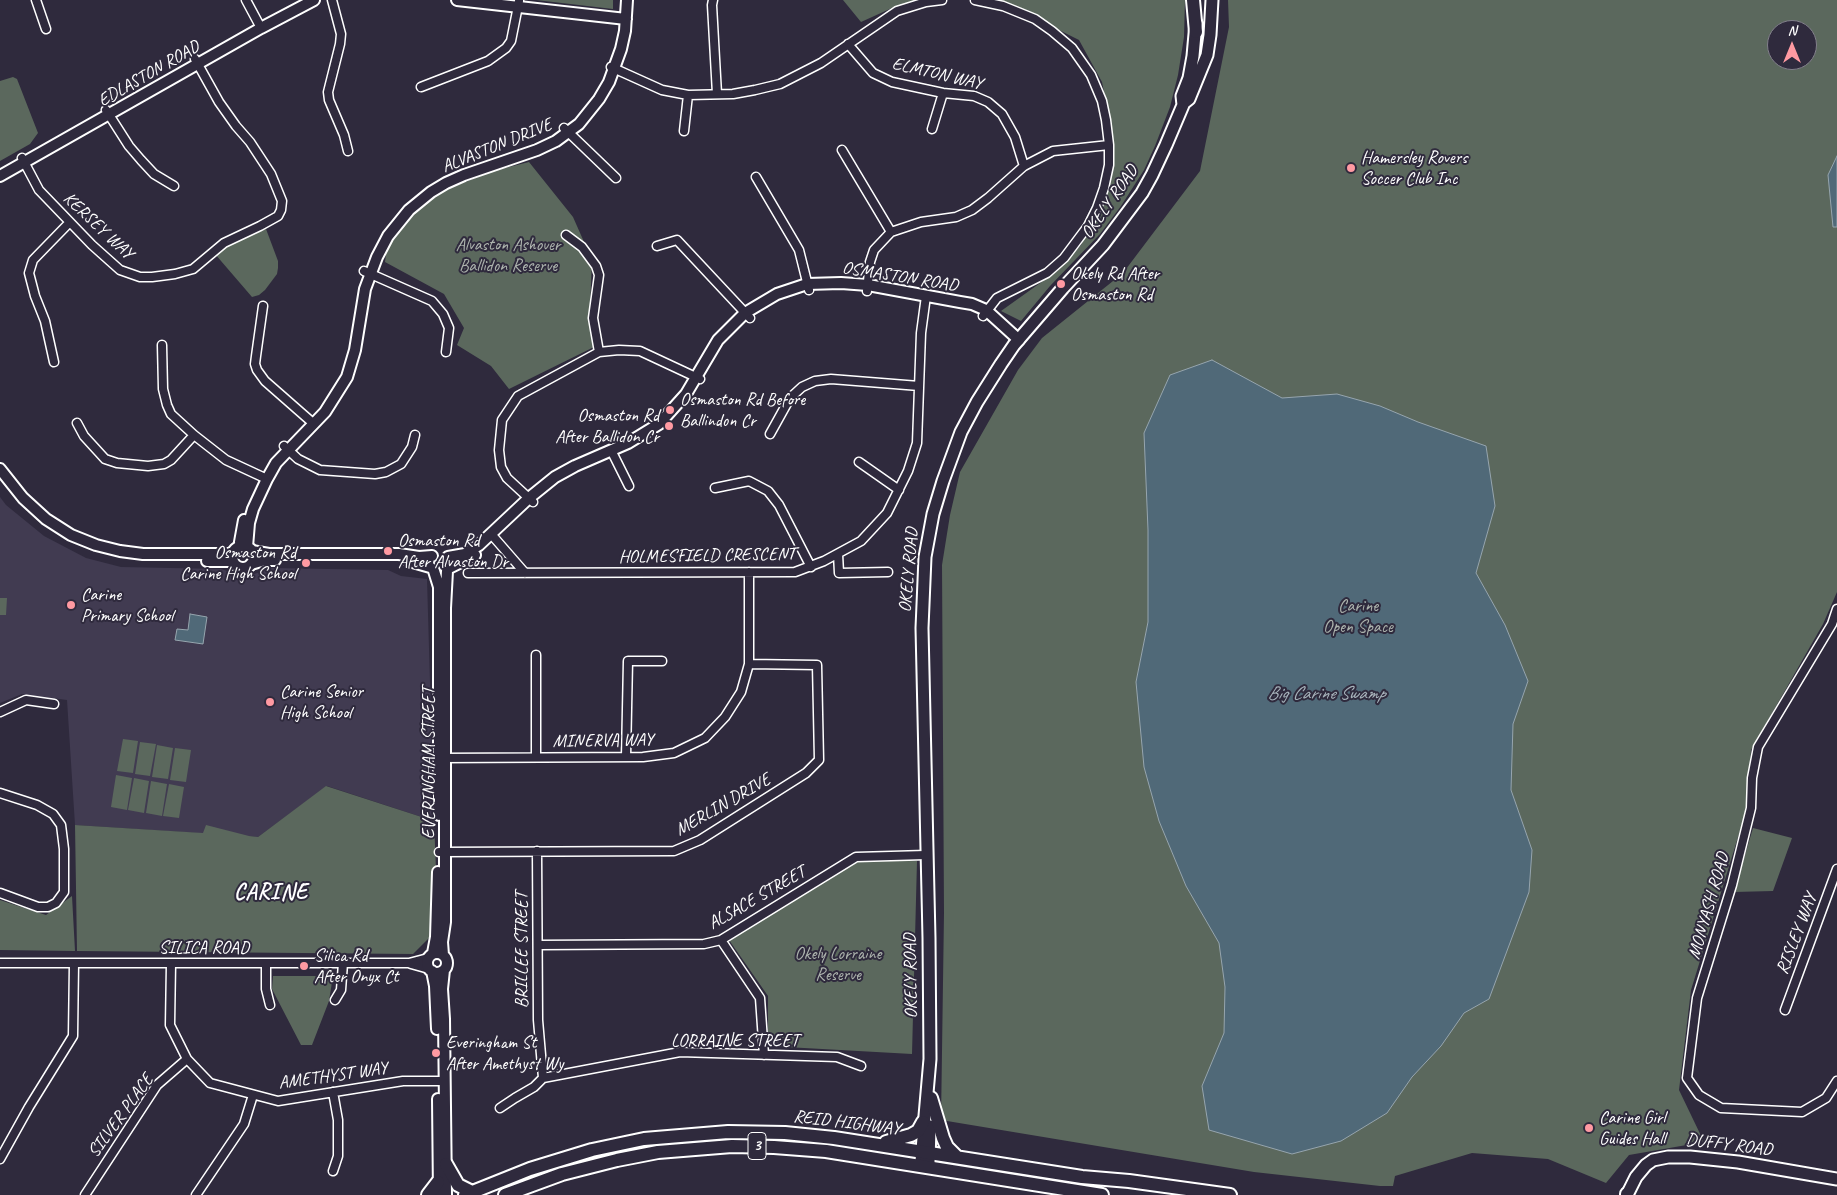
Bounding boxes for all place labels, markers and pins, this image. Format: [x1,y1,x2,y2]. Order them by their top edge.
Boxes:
place label: Hamersley Rovers Soccer Club Inc [1361,147,1467,190]
marker: Hamersley Rovers Soccer Club Inc [1345,162,1357,174]
place label: Okely Rd After Osmaston Rd [1071,263,1159,306]
marker: Okely Rd After Osmaston Rd [1055,278,1067,290]
place label: Osmaston Rd Before Ballindon Cr [680,389,805,432]
marker: Osmaston Rd Before Ballindon Cr [664,404,676,416]
place label: Osmaston Rd After Ballidon Cr [555,405,659,448]
marker: Osmaston Rd After Ballidon Cr [663,420,675,432]
place label: Osmaston Rd After Alvaston Dr [398,530,508,572]
place label: Osmaston Rd Carine High School [180,542,296,584]
marker: Osmaston Rd After Alvaston Dr [382,545,394,557]
marker: Osmaston Rd Carine High School [300,557,312,569]
place label: Carine Primary School [81,584,173,626]
marker: Carine Primary School [65,599,77,611]
place label: Carine Senior High School [280,681,363,724]
marker: Carine Senior High School [264,696,276,708]
place label: Silica Rd After Onyx Ct [314,945,399,988]
marker: Silica Rd After Onyx Ct [298,960,310,972]
place label: Everingham St After Amethyst Wy [446,1032,563,1074]
marker: Everingham St After Amethyst Wy [430,1047,442,1059]
place label: Carine Girl Guides Hall [1599,1107,1665,1150]
marker: Carine Girl Guides Hall [1583,1122,1595,1134]

